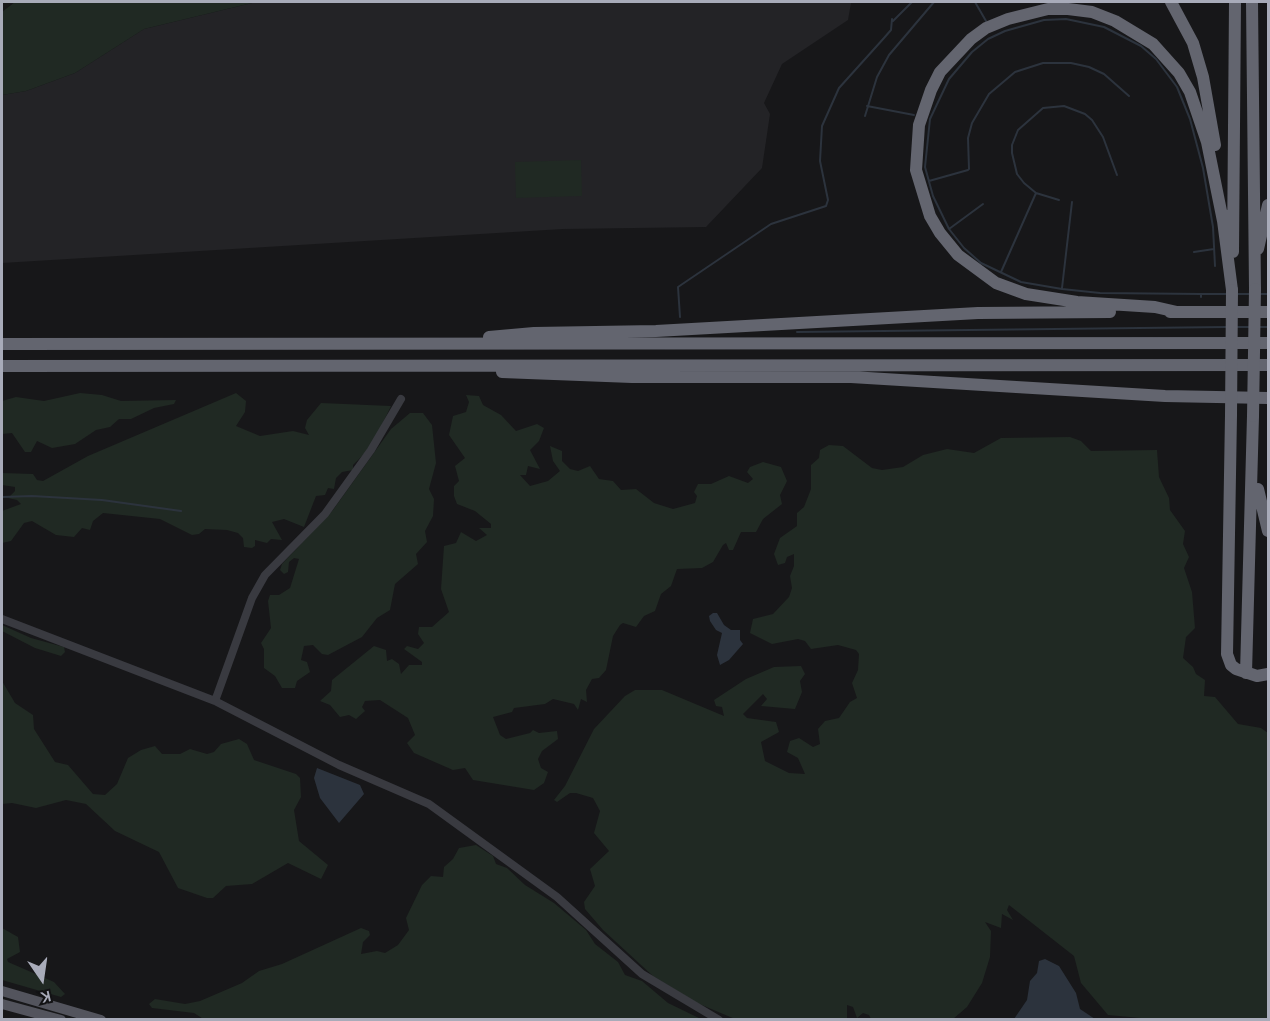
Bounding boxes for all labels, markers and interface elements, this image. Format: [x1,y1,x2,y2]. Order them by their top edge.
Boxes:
north arrow [12,949,72,1009]
text: K [39,987,53,1007]

